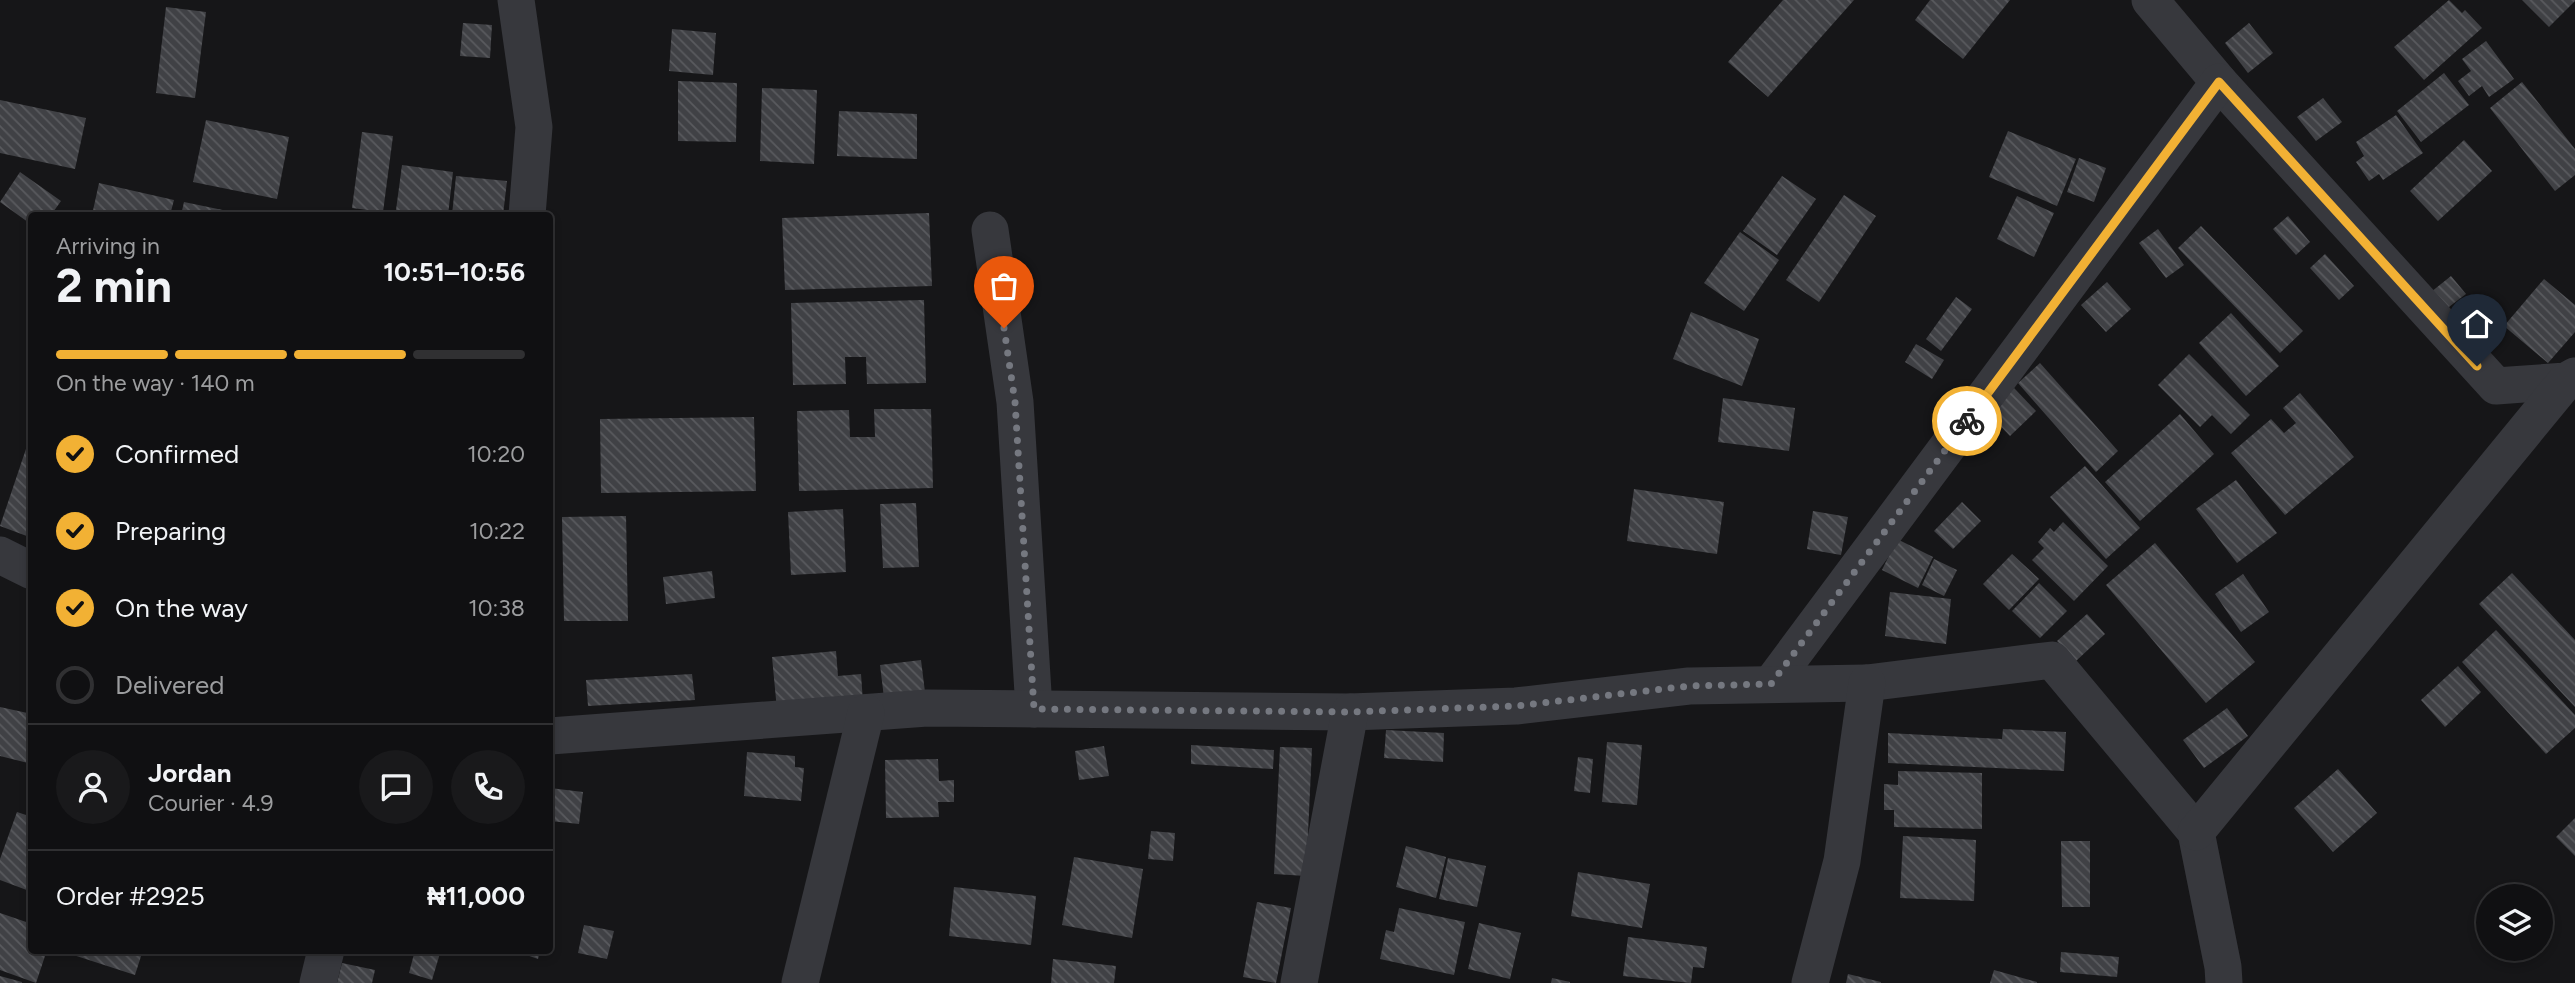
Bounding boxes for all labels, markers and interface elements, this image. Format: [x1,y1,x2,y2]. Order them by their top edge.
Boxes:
text: Arriving in [56,232,160,260]
text: 10:51–10:56 [383,256,525,288]
pin [974,256,1034,328]
text: 2 min [56,258,172,314]
icon: bag [985,267,1023,305]
pin [2447,294,2507,366]
icon: home [2458,305,2496,343]
text: On the way · 140 m [56,369,255,397]
courier [1932,386,2002,456]
icon: bike [1948,402,1986,440]
icon: check [56,435,94,473]
text: Confirmed [115,438,239,470]
text: 10:20 [467,440,525,468]
icon: check [56,512,94,550]
text: Preparing [115,515,226,547]
text: 10:22 [469,517,525,545]
icon: check [56,589,94,627]
text: On the way [115,592,248,624]
text: 10:38 [468,594,525,622]
text: Delivered [115,669,224,701]
button: person [56,750,130,824]
button: chat [359,750,433,824]
button: phone [451,750,525,824]
text: Jordan [148,757,231,789]
text: Courier · 4.9 [148,789,274,817]
text: Order #2925 [56,880,205,912]
text: ₦11,000 [427,880,525,912]
map controls [2476,884,2553,961]
button: layers [2476,884,2553,961]

